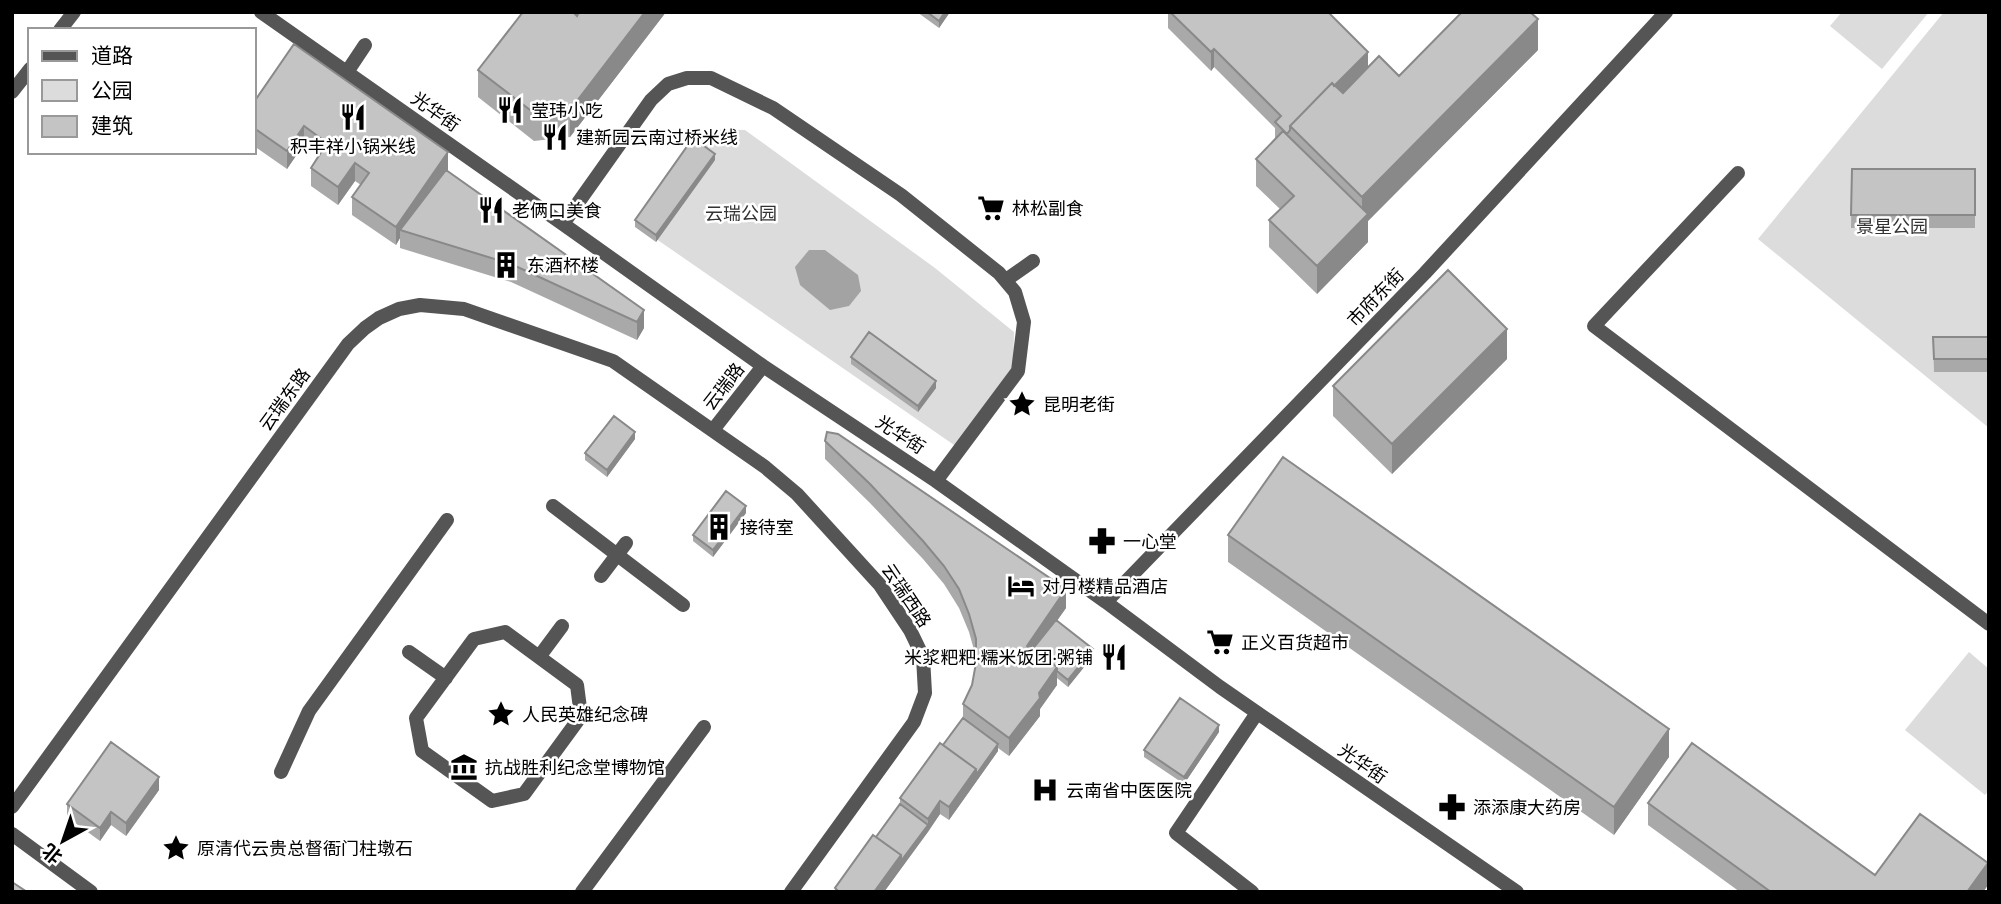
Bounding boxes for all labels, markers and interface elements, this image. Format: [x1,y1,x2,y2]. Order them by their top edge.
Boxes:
legend [28,28,256,154]
text: 道路 [91,43,133,67]
text: 公园 [91,78,133,102]
street label: 光华街 [408,87,464,135]
restaurant icon: 莹玮小吃 [495,95,525,125]
place label: 莹玮小吃 [531,100,603,120]
restaurant icon: 积丰祥小锅米线 [338,102,368,132]
text: 建筑 [91,113,133,137]
restaurant icon: 建新园云南过桥米线 [540,122,570,152]
place label: 建新园云南过桥米线 [576,127,738,147]
place label: 积丰祥小锅米线 [290,136,416,156]
supermarket icon: 林松副食 [976,193,1006,223]
restaurant icon: 老俩口美食 [476,195,506,225]
place label: 林松副食 [1012,198,1084,218]
place label: 老俩口美食 [512,200,602,220]
park label: 云瑞公园 [705,203,777,223]
park label: 景星公园 [1856,216,1928,236]
building icon: 东酒杯楼 [491,250,521,280]
place label: 东酒杯楼 [527,255,599,275]
street label: 市府东街 [1343,264,1407,330]
street label: 云瑞路 [698,359,748,413]
street label: 云瑞东路 [255,364,313,434]
place icon: 昆明老街 [1007,389,1037,419]
place label: 昆明老街 [1043,394,1115,414]
street label: 光华街 [873,411,929,457]
building icon: 接待室 [704,512,734,542]
place label: 接待室 [740,517,794,537]
pharmacy icon: 一心堂 [1087,526,1117,556]
place label: 一心堂 [1123,531,1177,551]
street label: 云瑞西路 [879,560,935,630]
hotel icon: 对月楼精品酒店 [1006,571,1036,601]
place label: 对月楼精品酒店 [1042,576,1168,596]
supermarket icon: 正义百货超市 [1205,627,1235,657]
place label: 正义百货超市 [1241,632,1349,652]
restaurant icon: 米浆粑粑·糯米饭团·粥铺 [1099,642,1129,672]
place label: 米浆粑粑·糯米饭团·粥铺 [904,647,1093,667]
place icon: 人民英雄纪念碑 [486,699,516,729]
place label: 人民英雄纪念碑 [522,704,648,724]
street label: 光华街 [1335,739,1391,787]
museum icon: 抗战胜利纪念堂博物馆 [449,752,479,782]
place label: 抗战胜利纪念堂博物馆 [485,757,665,777]
hospital icon: 云南省中医医院 [1030,775,1060,805]
place label: 云南省中医医院 [1066,780,1192,800]
pharmacy icon: 添添康大药房 [1437,792,1467,822]
place label: 添添康大药房 [1473,797,1581,817]
north arrow [28,806,98,876]
place icon: 原清代云贵总督衙门柱墩石 [161,833,191,863]
place label: 原清代云贵总督衙门柱墩石 [197,838,413,858]
text: 北 [38,839,66,869]

